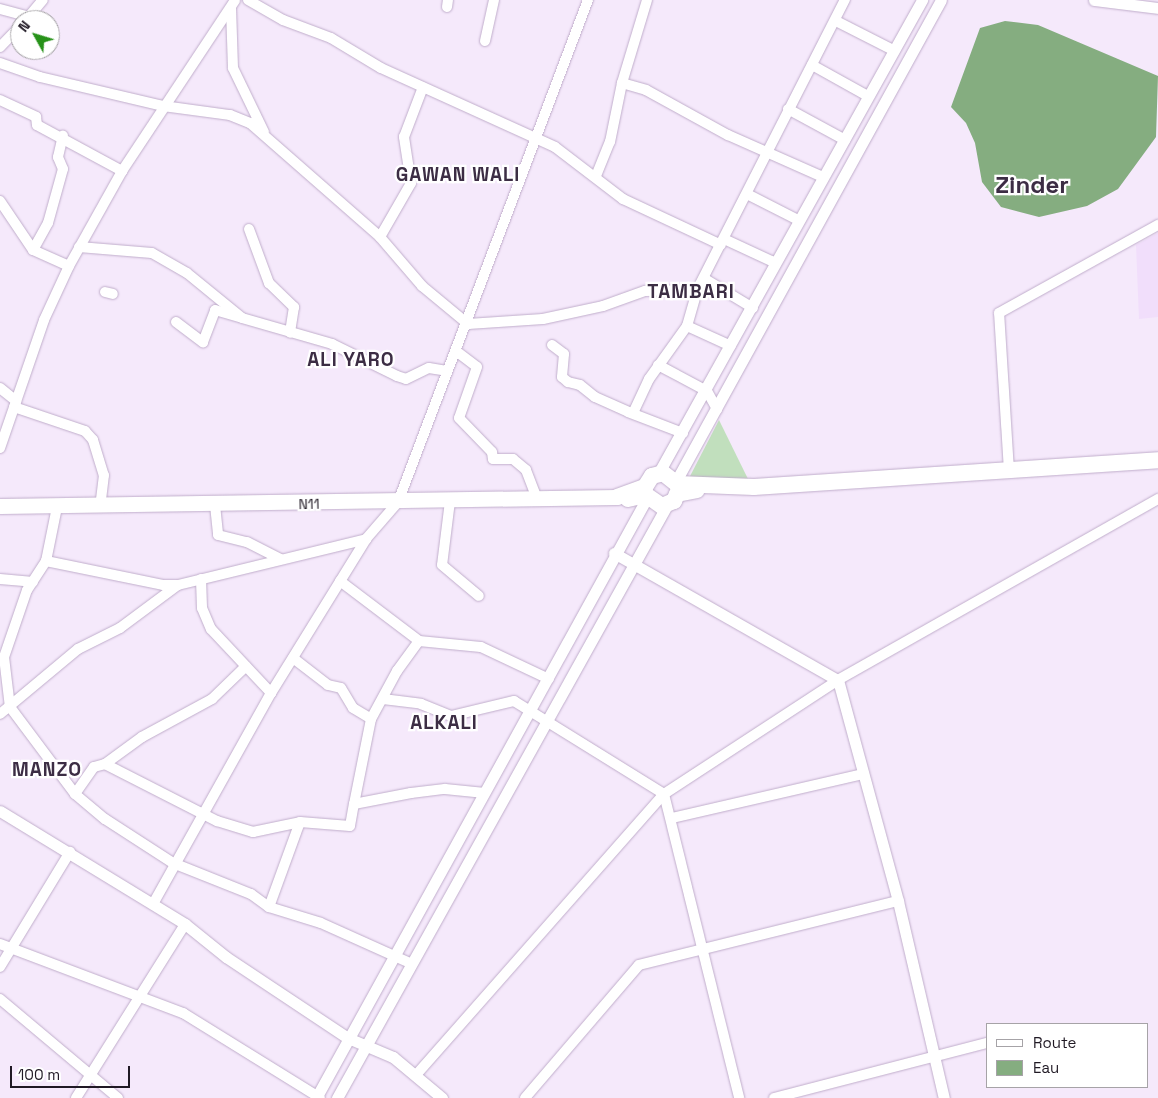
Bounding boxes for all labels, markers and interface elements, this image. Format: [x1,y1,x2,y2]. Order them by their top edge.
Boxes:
north arrow [10,10,60,60]
text: N [14,17,34,36]
district label: GAWAN WALI [394,164,522,186]
district label: Zinder [995,171,1069,199]
district label: TAMBARI [646,281,736,303]
district label: ALI YARO [306,349,396,371]
street label: N11 [298,495,320,513]
district label: ALKALI [409,712,479,734]
district label: MANZO [11,759,83,781]
legend [986,1023,1148,1088]
text: Route [1033,1033,1076,1052]
scale bar [12,1056,132,1088]
text: Eau [1033,1058,1059,1077]
text: 100 m [18,1065,60,1084]

